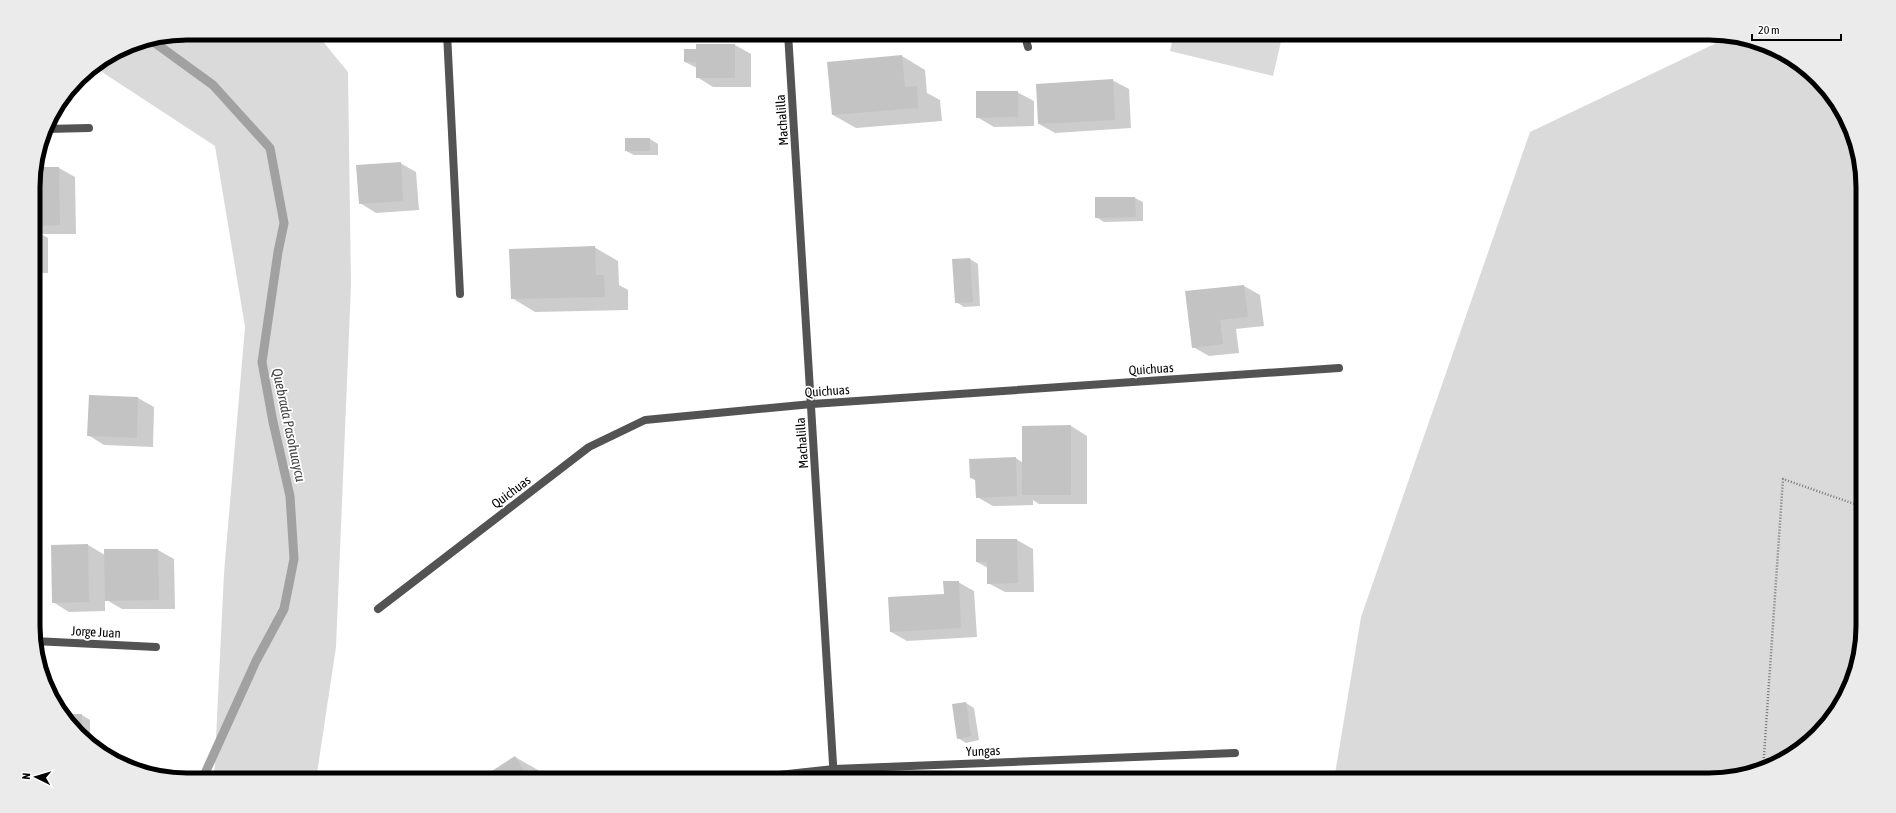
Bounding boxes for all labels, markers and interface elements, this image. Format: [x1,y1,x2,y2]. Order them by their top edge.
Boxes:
scale bar [1752,16,1841,42]
text: 20 m [1758,23,1780,37]
street label: Machalilla [773,94,791,146]
street label: Quichuas [1128,360,1174,378]
water label: Quebrada Pasohuaycu [269,367,309,483]
street label: Quichuas [804,382,850,400]
street label: Machalilla [793,417,811,469]
street label: Quichuas [489,472,534,511]
street label: Jorge Juan [71,623,121,641]
street label: Yungas [966,743,1001,759]
north arrow [16,757,56,797]
text: N [20,772,32,780]

